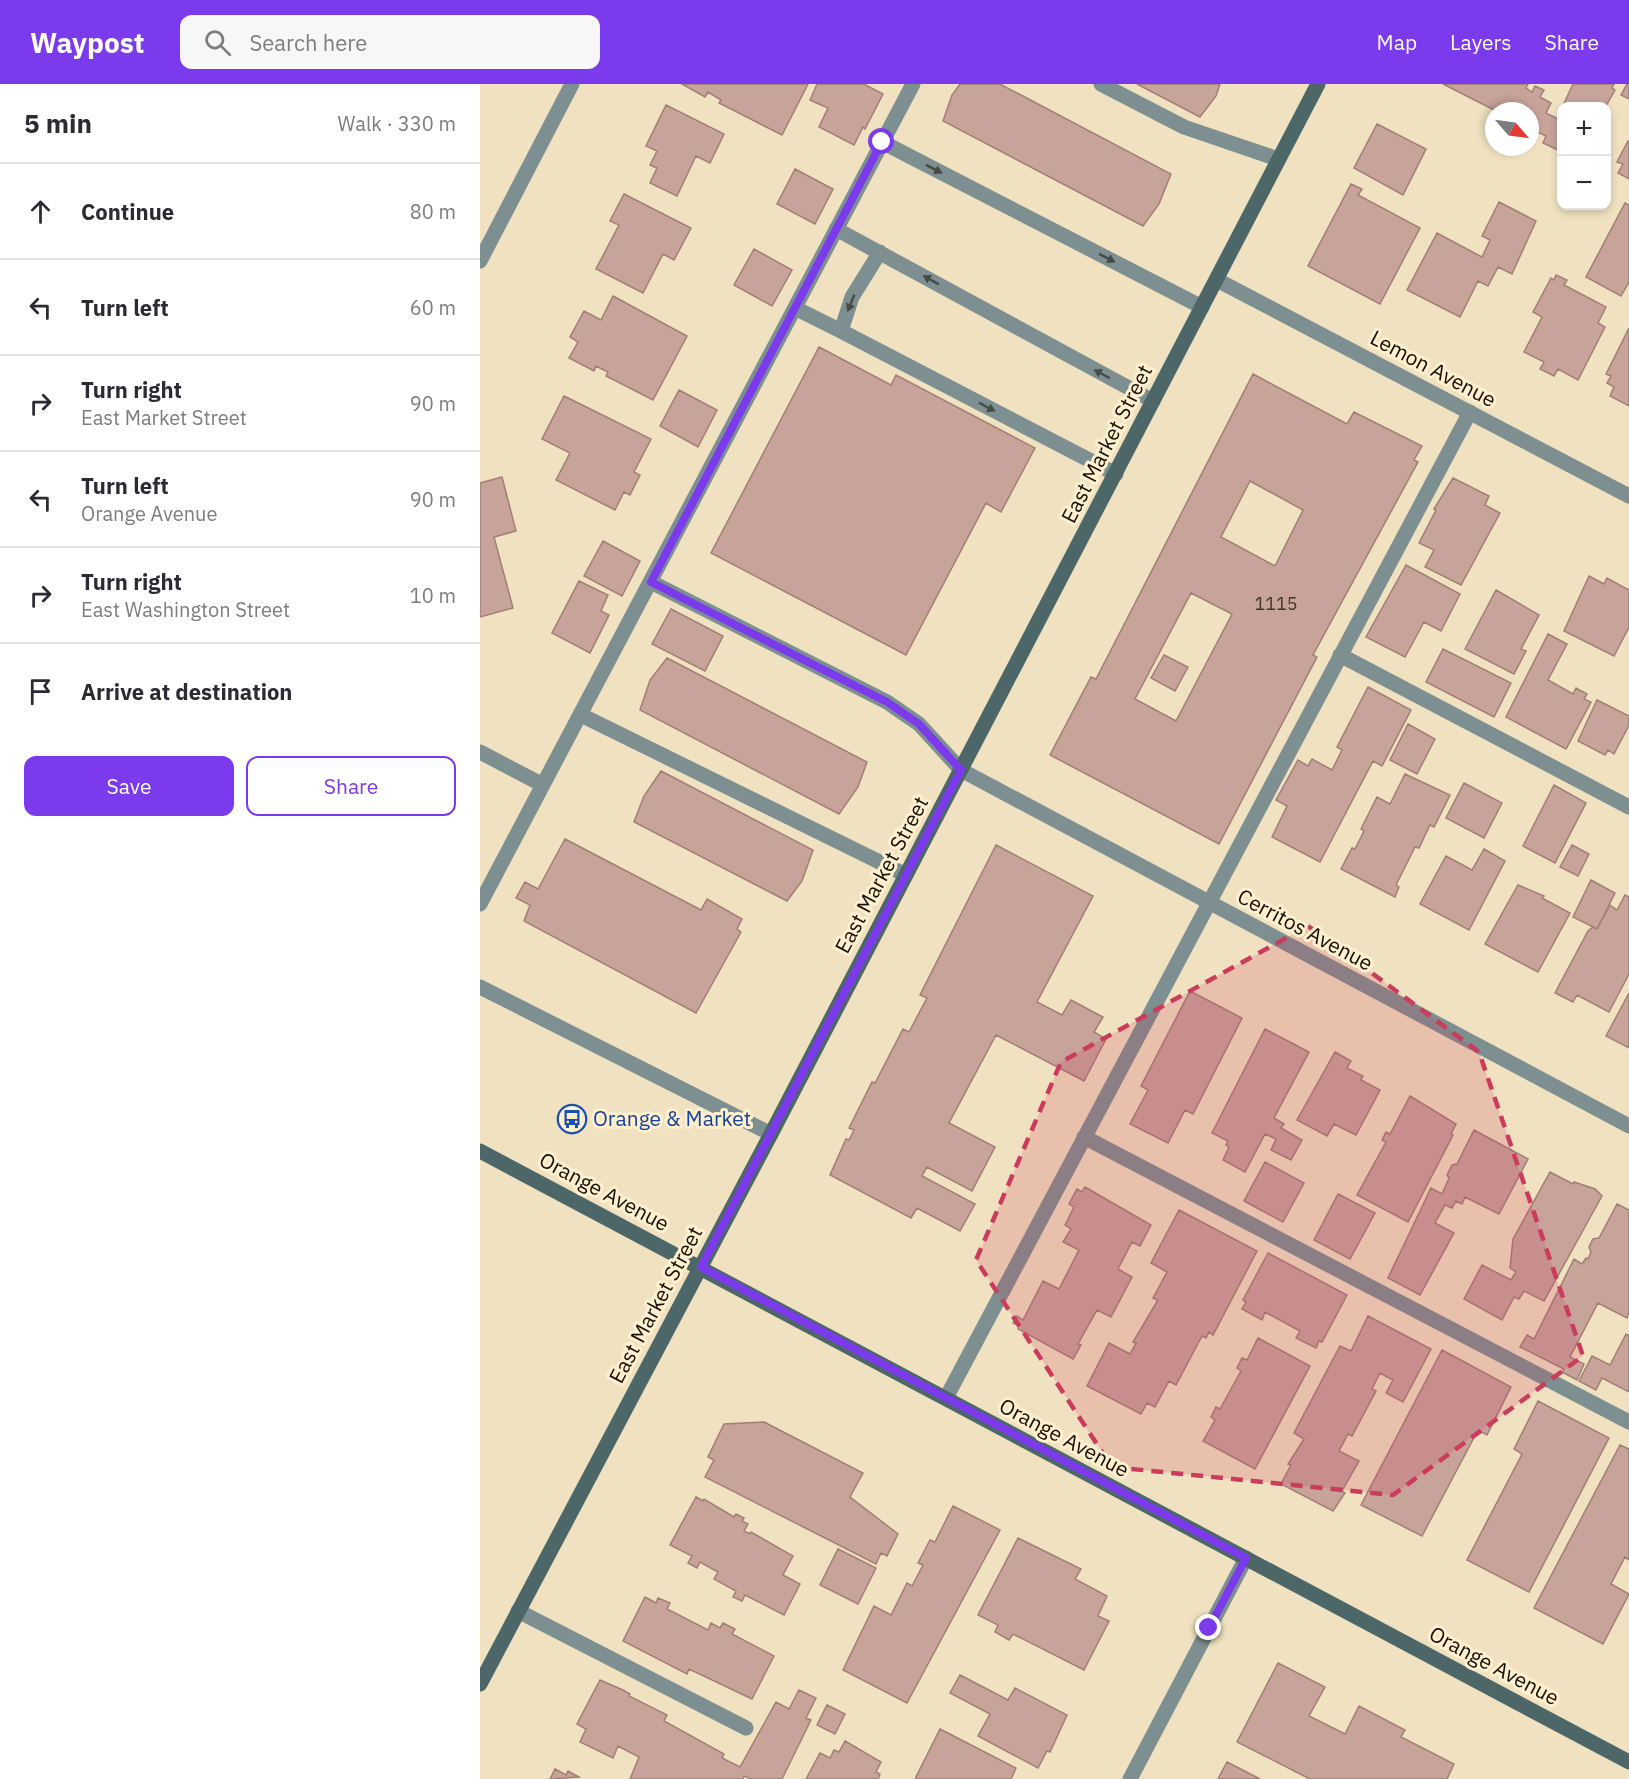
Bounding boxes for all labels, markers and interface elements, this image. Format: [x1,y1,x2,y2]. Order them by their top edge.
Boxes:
search box [180,15,600,69]
text: Waypost [30,24,144,61]
icon: search [201,26,234,59]
text: Search here [249,28,367,57]
text: Map [1377,28,1417,56]
text: Layers [1450,28,1512,56]
text: Share [1545,28,1599,56]
north arrow [1485,102,1539,156]
map controls [1557,102,1611,210]
button: + [1557,102,1611,156]
text: 5 min [24,106,92,140]
text: Walk · 330 m [338,110,456,137]
route start [868,128,894,154]
button: − [1557,156,1611,210]
one-way arrow [925,164,943,174]
icon: ahead [24,195,57,228]
text: Continue [81,197,174,226]
text: 80 m [410,198,456,225]
one-way arrow [1099,254,1116,263]
one-way arrow [922,275,939,285]
icon: left [24,291,57,324]
text: Turn left [81,293,169,322]
text: 60 m [410,294,456,321]
one-way arrow [846,294,856,312]
street label: Lemon Avenue [1366,323,1501,413]
street label: East Market Street [1054,360,1158,527]
one-way arrow [1093,369,1110,379]
text: Turn right [81,375,182,404]
icon: right [24,387,57,420]
text: 90 m [410,390,456,417]
one-way arrow [978,402,995,412]
text: East Market Street [81,404,247,431]
text: Turn left [81,471,169,500]
icon: left [24,483,57,516]
text: 90 m [410,486,456,513]
text: Orange Avenue [81,500,217,527]
text: Turn right [81,567,182,596]
icon: right [24,579,57,612]
text: 10 m [410,582,456,609]
house number: 1115 [1254,592,1298,615]
text: East Washington Street [81,596,290,623]
icon: arrive [24,675,57,708]
text: Arrive at destination [81,677,292,706]
button: Save [24,756,234,816]
button: Share [246,756,456,816]
street label: East Market Street [828,791,934,958]
street label: Cerritos Avenue [1233,882,1378,977]
bus stop icon: Orange & Market [556,1103,588,1135]
place label: Orange & Market [593,1104,751,1132]
street label: Orange Avenue [535,1145,674,1237]
street label: East Market Street [602,1221,708,1388]
street label: Orange Avenue [995,1391,1134,1483]
route end [1195,1614,1221,1640]
street label: Orange Avenue [1425,1619,1564,1711]

